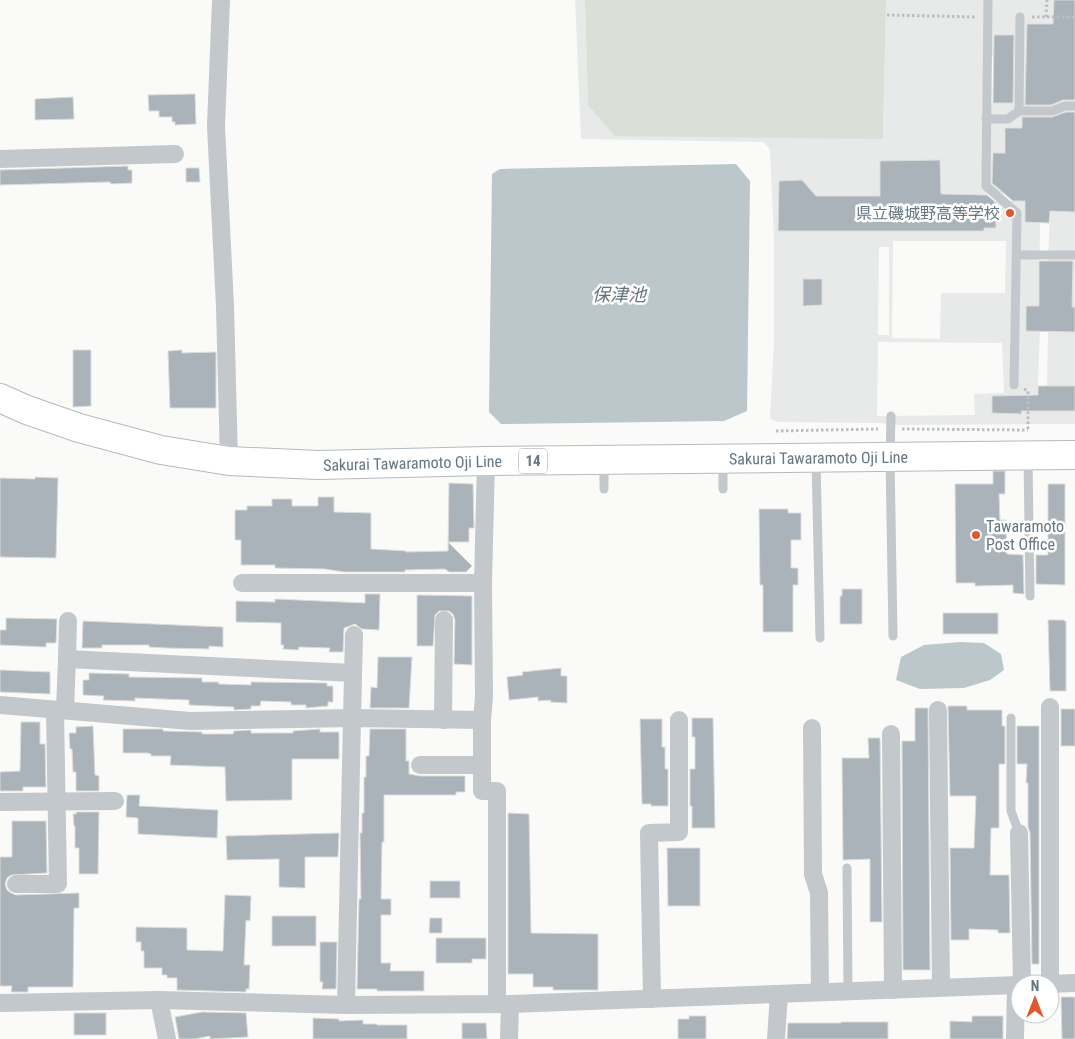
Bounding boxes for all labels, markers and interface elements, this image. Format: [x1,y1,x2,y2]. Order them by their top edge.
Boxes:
place label: 県立磯城野高等学校 [856,204,1000,223]
marker: 県立磯城野高等学校 [1004,207,1016,219]
water label: 保津池 [592,284,648,305]
street label: Sakurai Tawaramoto Oji Line [729,447,908,468]
road number: 14 [519,448,547,474]
street label: Sakurai Tawaramoto Oji Line [323,451,502,474]
place label: Tawaramoto Post Office [986,517,1064,554]
marker: Tawaramoto Post Office [970,529,982,541]
north arrow [1010,974,1060,1024]
text: N [1031,978,1039,994]

